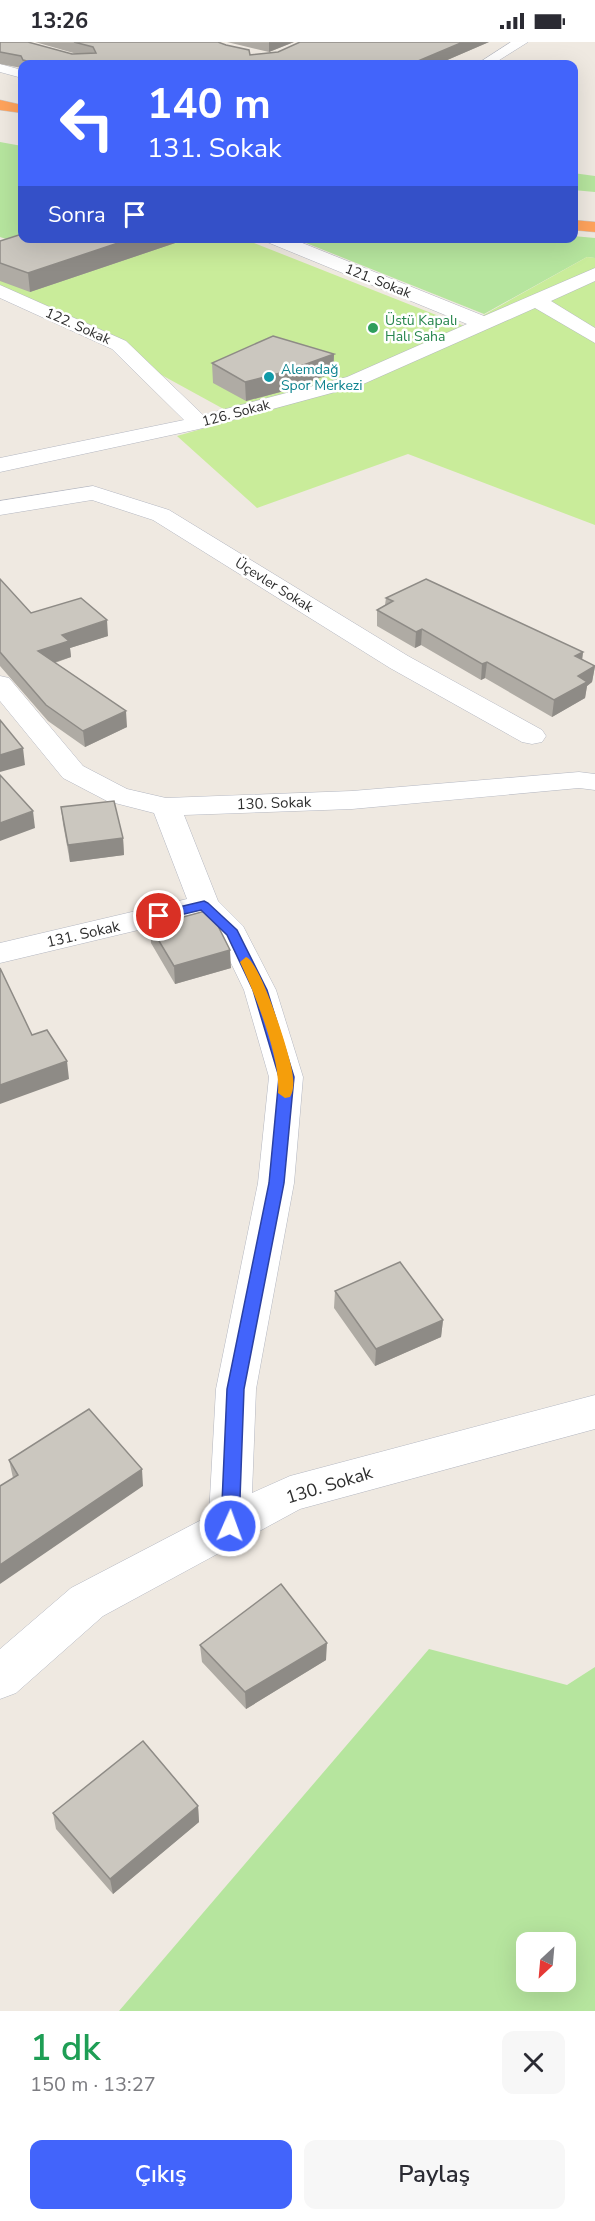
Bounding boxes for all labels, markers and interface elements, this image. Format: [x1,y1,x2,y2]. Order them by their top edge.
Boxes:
text: 13:26 [30,6,88,36]
text: 140 m [147,76,271,133]
icon: left [48,84,126,162]
text: 131. Sokak [147,130,282,167]
icon: arrive [118,198,151,231]
text: Sonra [48,200,106,230]
street label: 121. Sokak [342,259,415,303]
street label: 122. Sokak [42,303,115,349]
place label: Üstü Kapalı Halı Saha [385,311,457,346]
marker: Üstü Kapalı Halı Saha [366,321,380,335]
place label: Alemdağ Spor Merkezi [281,360,363,395]
marker: Alemdağ Spor Merkezi [262,370,276,384]
street label: 126. Sokak [200,395,273,431]
street label: Üçevler Sokak [231,553,318,617]
street label: 130. Sokak [236,792,312,814]
pin [133,890,184,941]
icon: arrive [142,899,175,932]
street label: 131. Sokak [44,916,122,952]
street label: 130. Sokak [283,1460,376,1510]
position arrow [198,1494,262,1558]
north arrow [516,1932,576,1992]
map controls [516,1932,576,1992]
text: 1 dk [30,2024,101,2073]
button: close [502,2031,565,2094]
text: 150 m · 13:27 [30,2071,156,2098]
button: Çıkış [30,2140,292,2209]
button: Paylaş [304,2140,565,2209]

